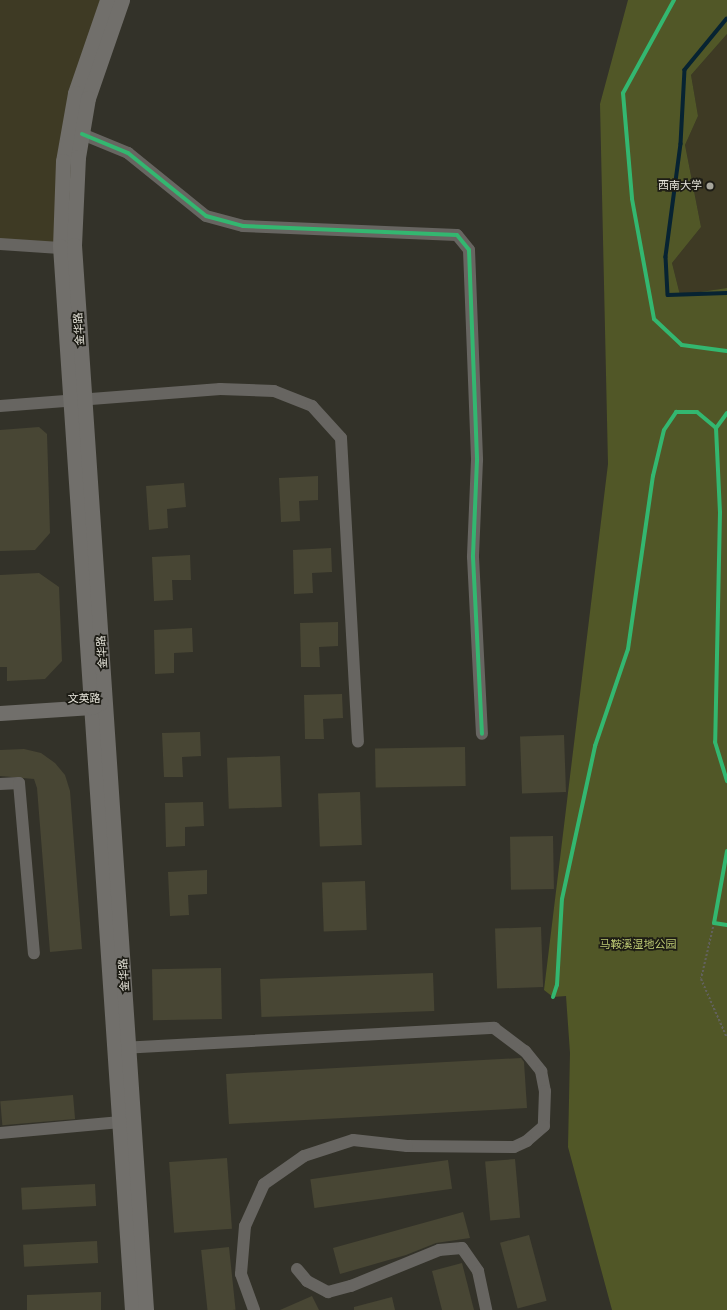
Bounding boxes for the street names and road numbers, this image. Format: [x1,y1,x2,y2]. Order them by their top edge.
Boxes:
street label: 金华路 [72,312,88,346]
street label: 金华路 [95,635,111,669]
street label: 文英路 [68,692,100,706]
street label: 金华路 [117,958,133,992]

